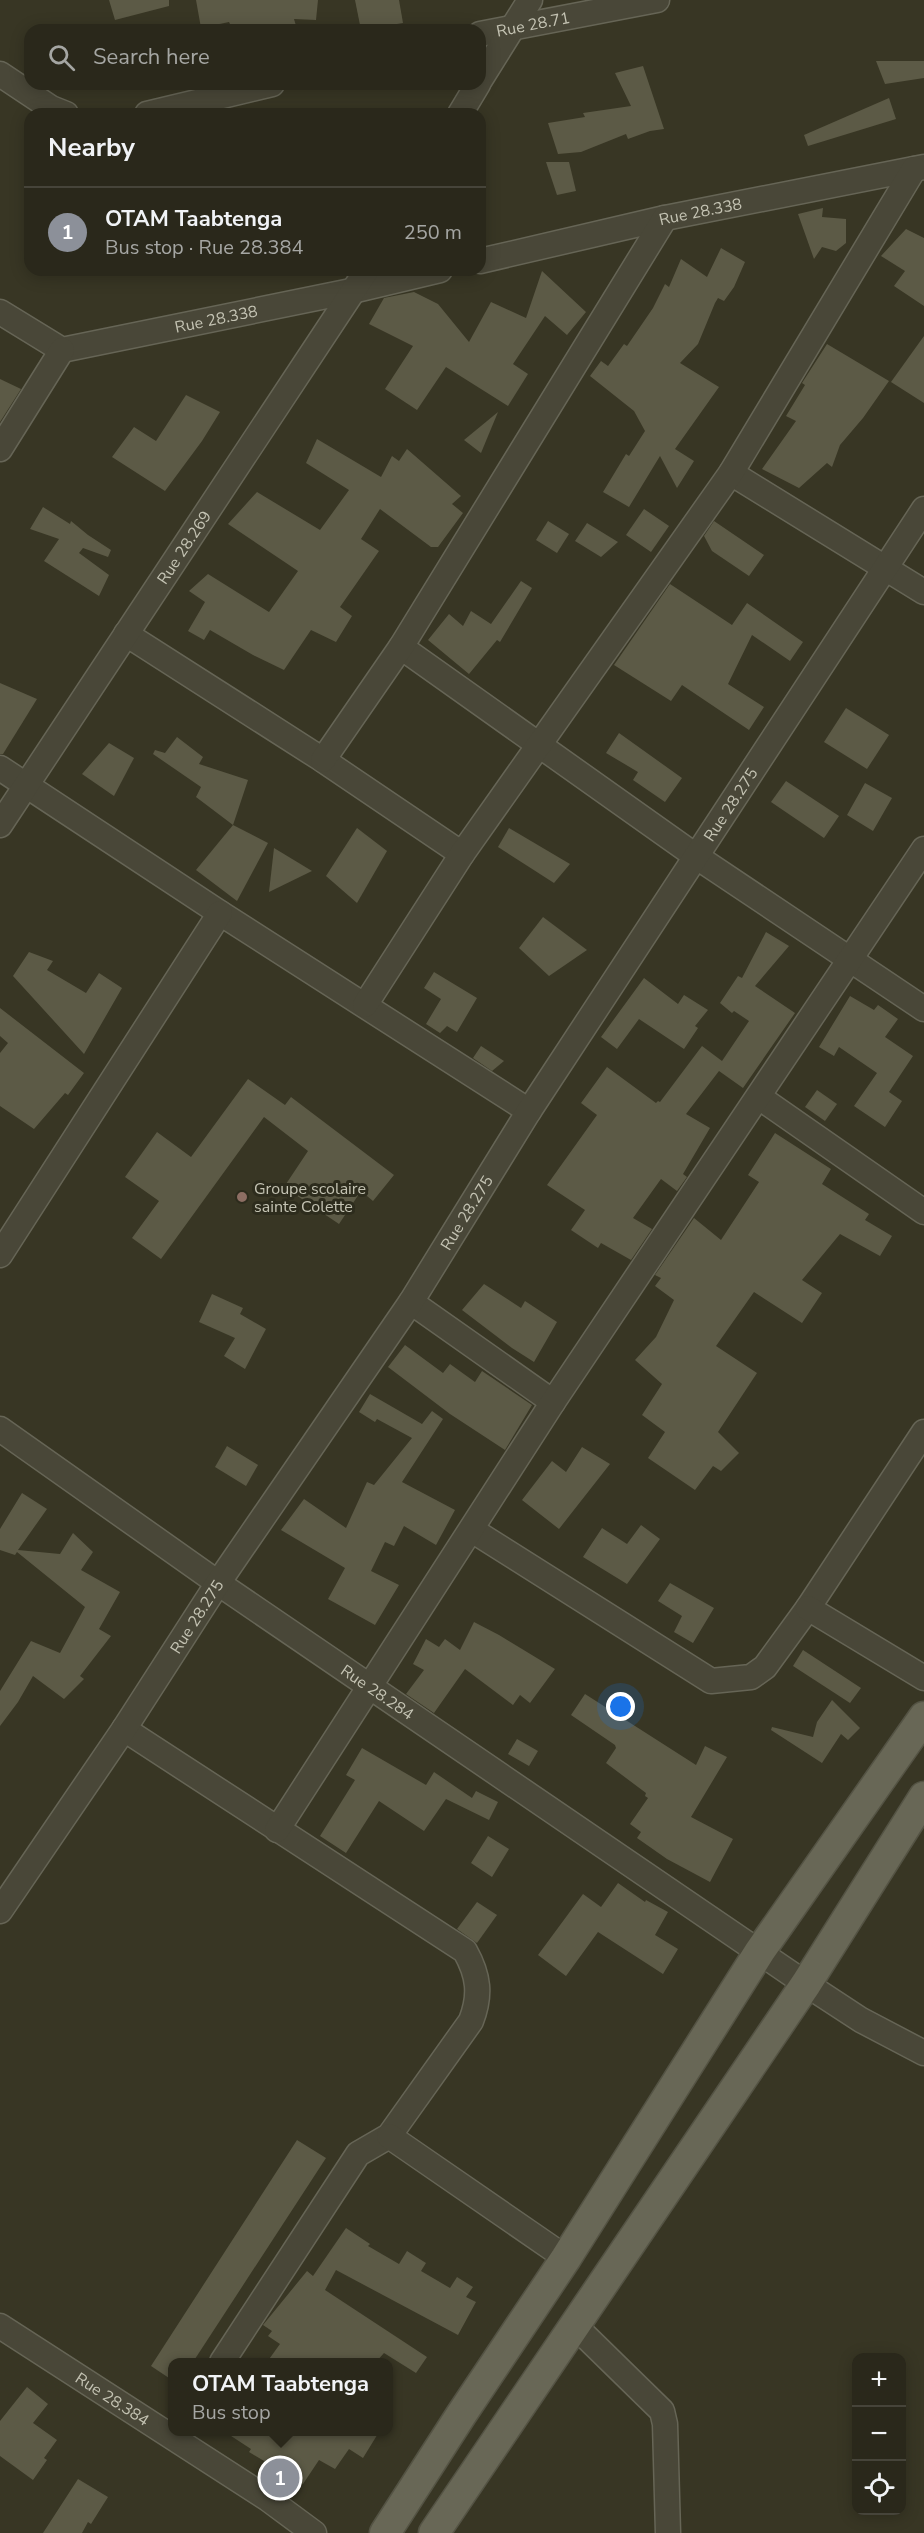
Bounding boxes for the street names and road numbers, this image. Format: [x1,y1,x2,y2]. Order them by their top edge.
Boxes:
street label: Rue 28.71 [495,7,572,43]
street label: Rue 28.338 [657,193,744,231]
street label: Rue 28.338 [173,300,260,339]
street label: Rue 28.269 [152,507,217,589]
street label: Rue 28.275 [699,764,763,846]
street label: Rue 28.275 [436,1171,499,1255]
street label: Rue 28.275 [165,1576,229,1658]
street label: Rue 28.284 [336,1660,418,1726]
street label: Rue 28.384 [71,2367,154,2432]

